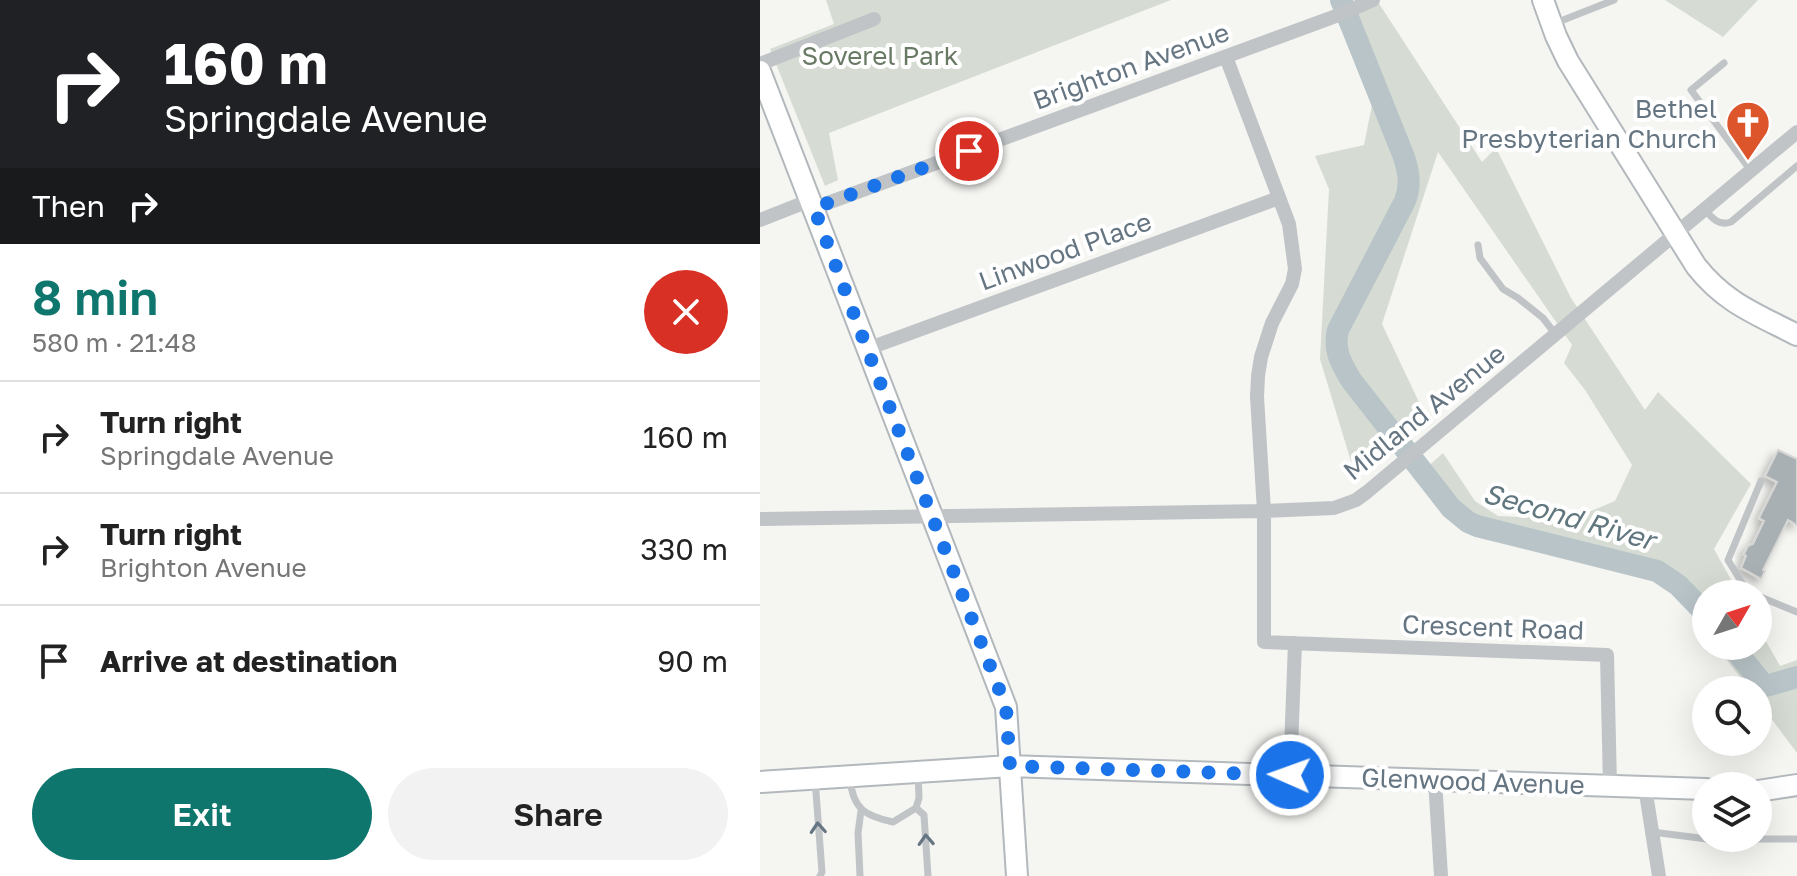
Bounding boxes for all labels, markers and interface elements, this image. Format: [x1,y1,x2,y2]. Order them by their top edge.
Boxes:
street label: Brighton Avenue [1029,16,1233,116]
text: 160 m [164,29,328,96]
icon: right [32,32,136,136]
park label: Soverel Park [802,40,959,71]
place label: Bethel Presbyterian Church [1461,93,1717,154]
text: Springdale Avenue [164,97,488,140]
church icon: Bethel Presbyterian Church [1724,99,1772,162]
pin [935,117,1003,185]
icon: arrive [947,129,991,173]
icon: right [121,184,165,228]
text: Then [32,188,105,224]
street label: Linwood Place [975,205,1155,297]
text: 8 min [32,268,158,326]
button: close [644,270,728,354]
text: 580 m · 21:48 [32,327,197,358]
street label: Midland Avenue [1337,337,1511,487]
text: Turn right [100,404,242,440]
icon: right [32,415,76,459]
text: 160 m [643,419,728,455]
text: Springdale Avenue [100,440,334,471]
water label: Second River [1480,476,1662,557]
text: Turn right [100,516,242,552]
icon: right [32,527,76,571]
text: 330 m [640,531,728,567]
text: Brighton Avenue [100,552,307,583]
north arrow [1692,580,1772,660]
map controls [1692,580,1772,852]
street label: Crescent Road [1402,608,1584,646]
icon: arrive [32,639,76,683]
text: Arrive at destination [100,643,397,679]
text: 90 m [657,643,728,679]
button: search [1692,676,1772,756]
position arrow [1248,733,1332,817]
street label: Glenwood Avenue [1361,762,1585,800]
button: Exit [32,768,372,860]
button: Share [388,768,728,860]
button: layers [1692,772,1772,852]
one-way arrow [810,821,827,834]
one-way arrow [918,833,935,846]

